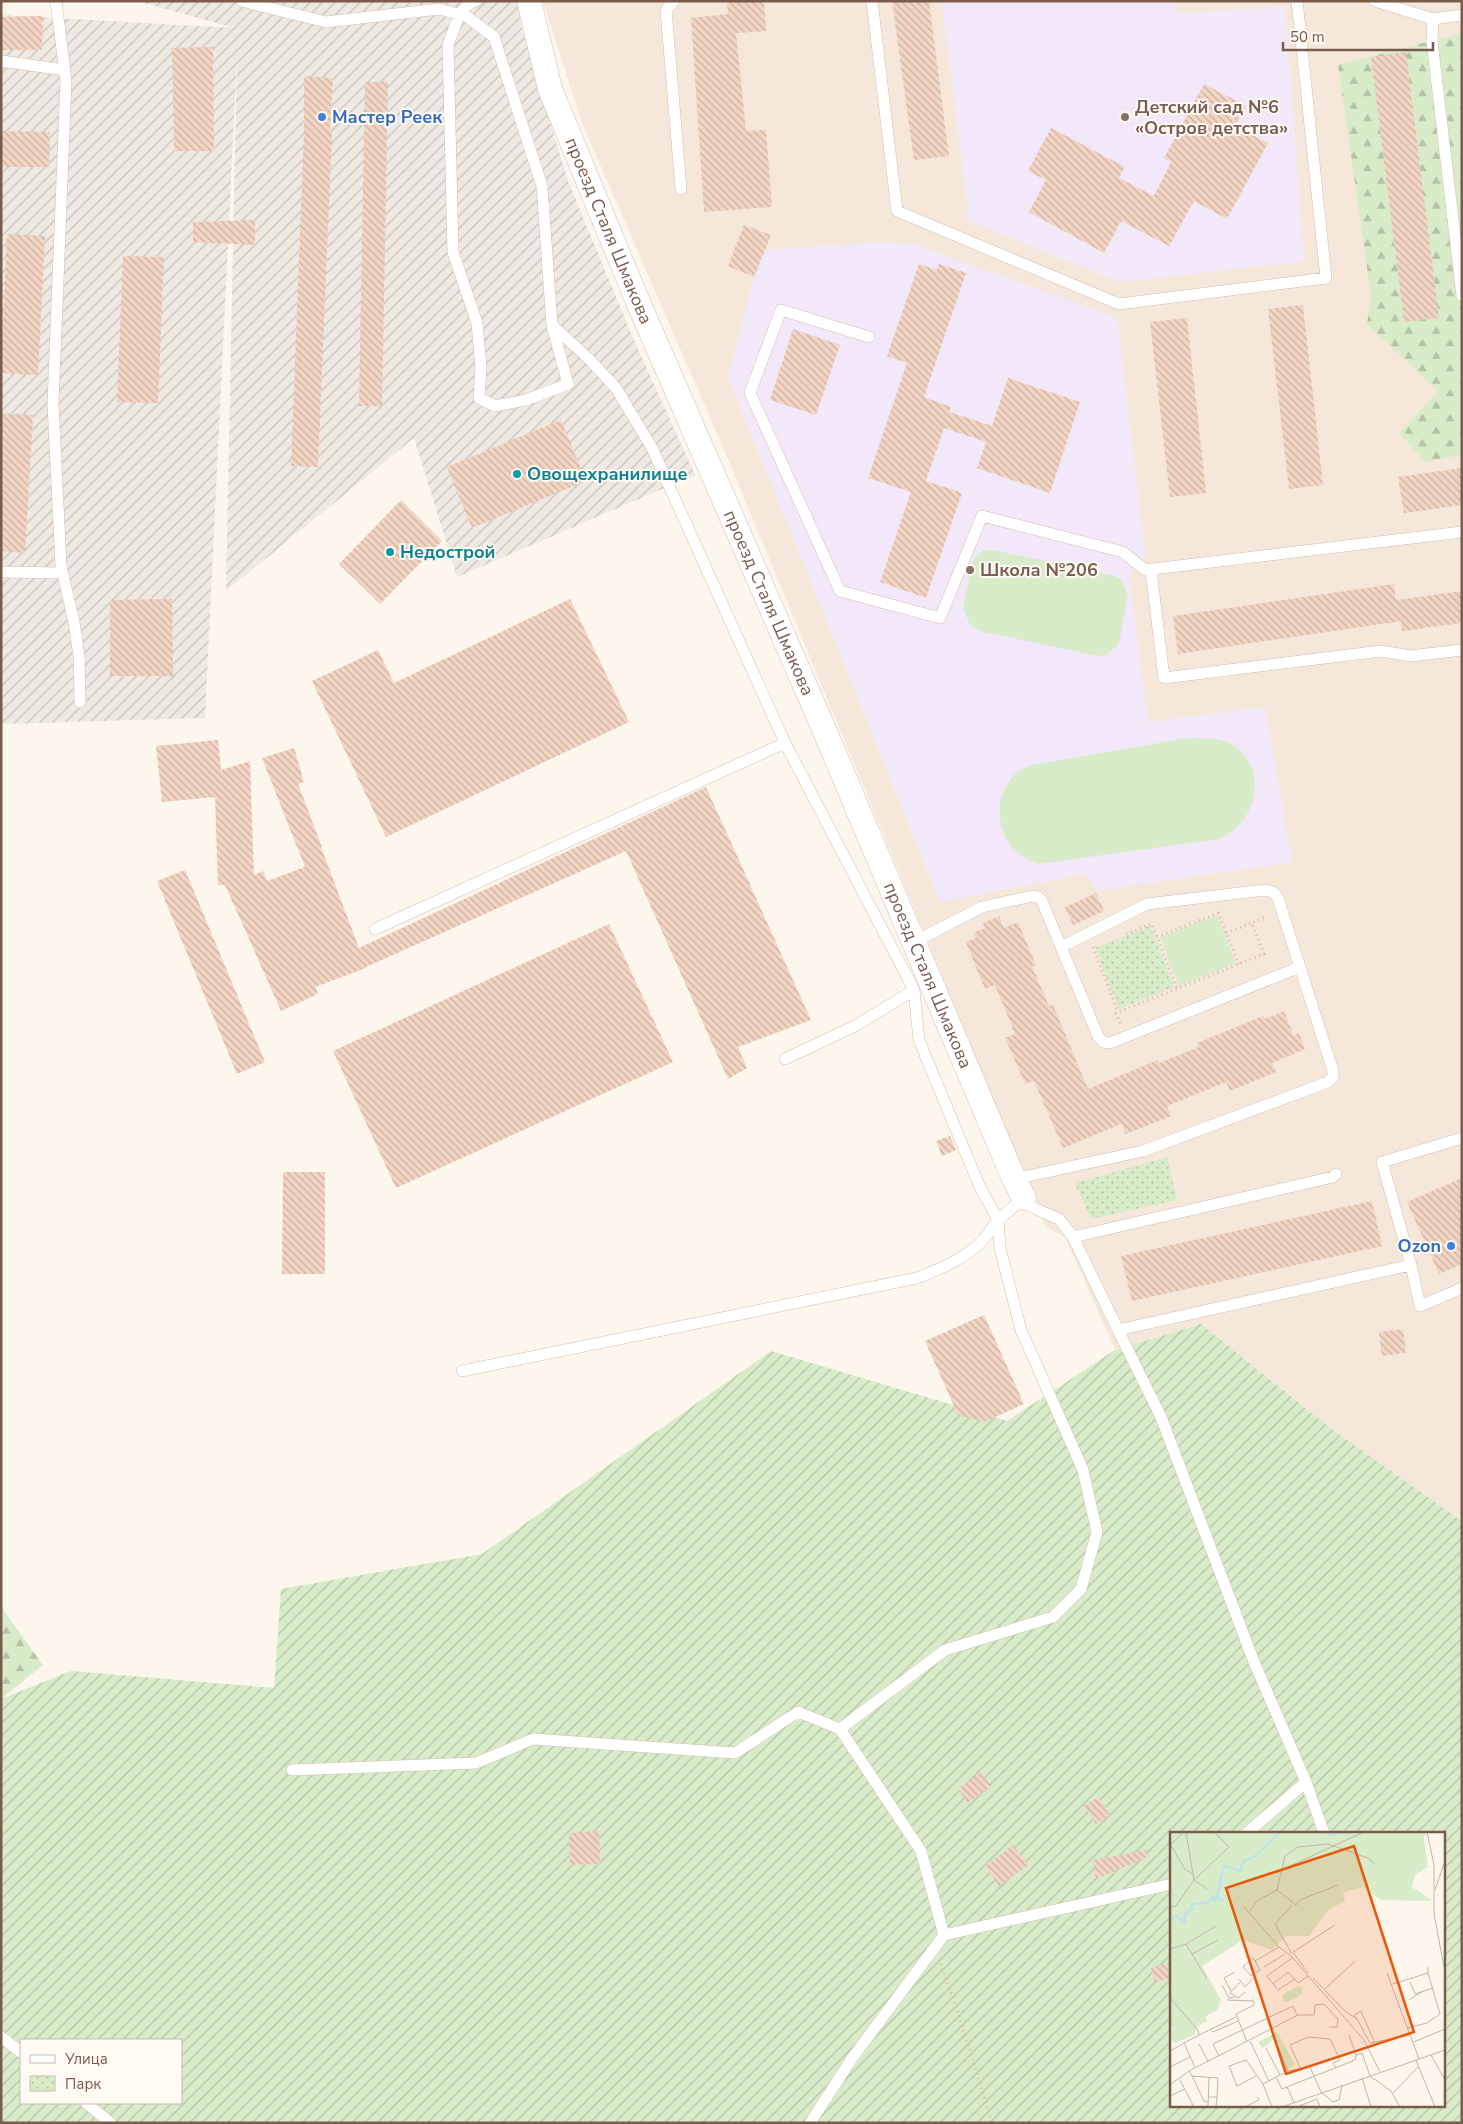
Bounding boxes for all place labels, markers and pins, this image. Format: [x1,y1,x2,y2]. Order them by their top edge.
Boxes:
place label: Детский сад №6 «Остров детства» [1135,95,1288,140]
place label: Мастер Реек [332,105,443,129]
marker: Мастер Реек [316,111,328,123]
marker: Детский сад №6 «Остров детства» [1119,111,1131,123]
place label: Овощехранилище [527,462,688,486]
marker: Овощехранилище [511,468,523,480]
place label: Недострой [400,540,495,564]
marker: Недострой [384,546,396,558]
place label: Школа №206 [980,558,1098,582]
marker: Школа №206 [964,564,976,576]
place label: Ozon [1398,1234,1441,1258]
marker: Ozon [1445,1240,1457,1252]

